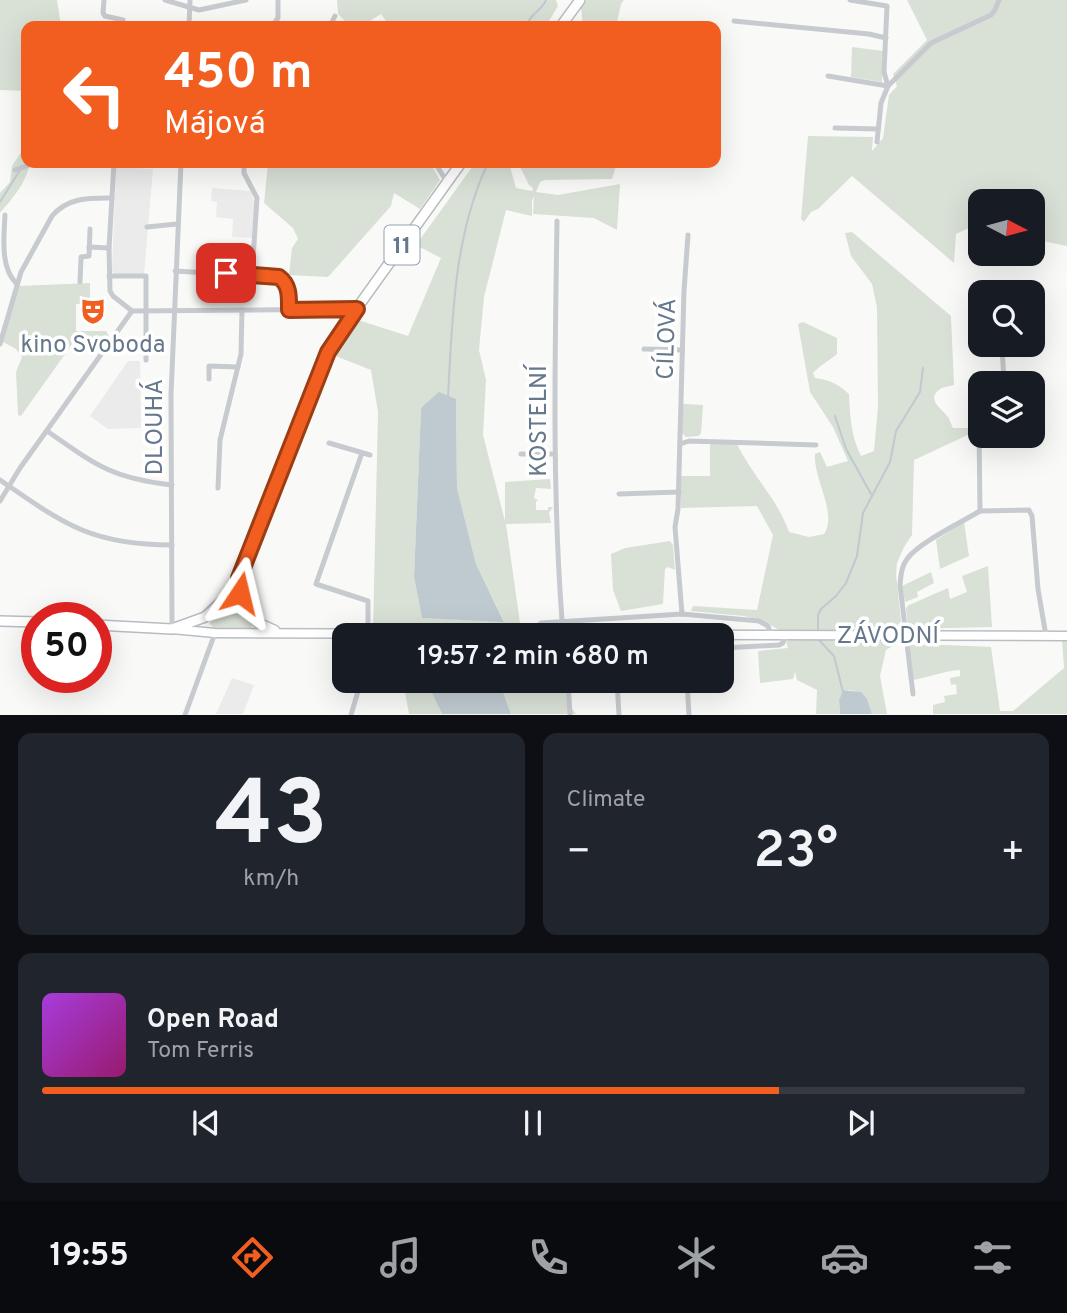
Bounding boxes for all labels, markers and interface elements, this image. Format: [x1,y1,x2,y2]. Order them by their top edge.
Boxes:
text: 450 m [164,44,313,106]
icon: left [49,49,140,140]
text: Májová [164,105,266,145]
north arrow [968,189,1045,266]
map controls [968,189,1045,448]
road number: 11 [384,226,420,264]
pin [196,243,256,303]
icon: arrive [207,254,245,292]
button: search [968,280,1045,357]
theatre icon: kino Svoboda [78,296,108,326]
street label: CÍLOVÁ [650,298,684,380]
place label: kino Svoboda [21,331,165,361]
street label: KOSTELNÍ [523,363,555,477]
button: layers [968,371,1045,448]
street label: DLOUHÁ [139,379,171,475]
position arrow [203,556,277,630]
speed limit sign: 50 [21,602,112,693]
street label: ZÁVODNÍ [837,620,941,652]
text: 19:57 · 2 min · 680 m [417,641,649,674]
text: 43 [215,762,328,877]
text: Climate [567,786,645,815]
text: 23° [753,820,838,886]
text: − [567,829,591,878]
text: + [1000,829,1025,878]
text: km/h [243,865,299,894]
text: Open Road [147,1004,279,1037]
text: Tom Ferris [147,1037,254,1066]
icon: previous [187,1104,225,1142]
icon: pause [514,1104,552,1142]
icon: next [842,1104,880,1142]
icon: directions [228,1233,277,1282]
icon: music [376,1233,425,1282]
icon: phone [524,1233,573,1282]
icon: climate [672,1233,721,1282]
icon: car [820,1233,869,1282]
icon: filters [968,1233,1017,1282]
text: 19:55 [50,1237,129,1277]

